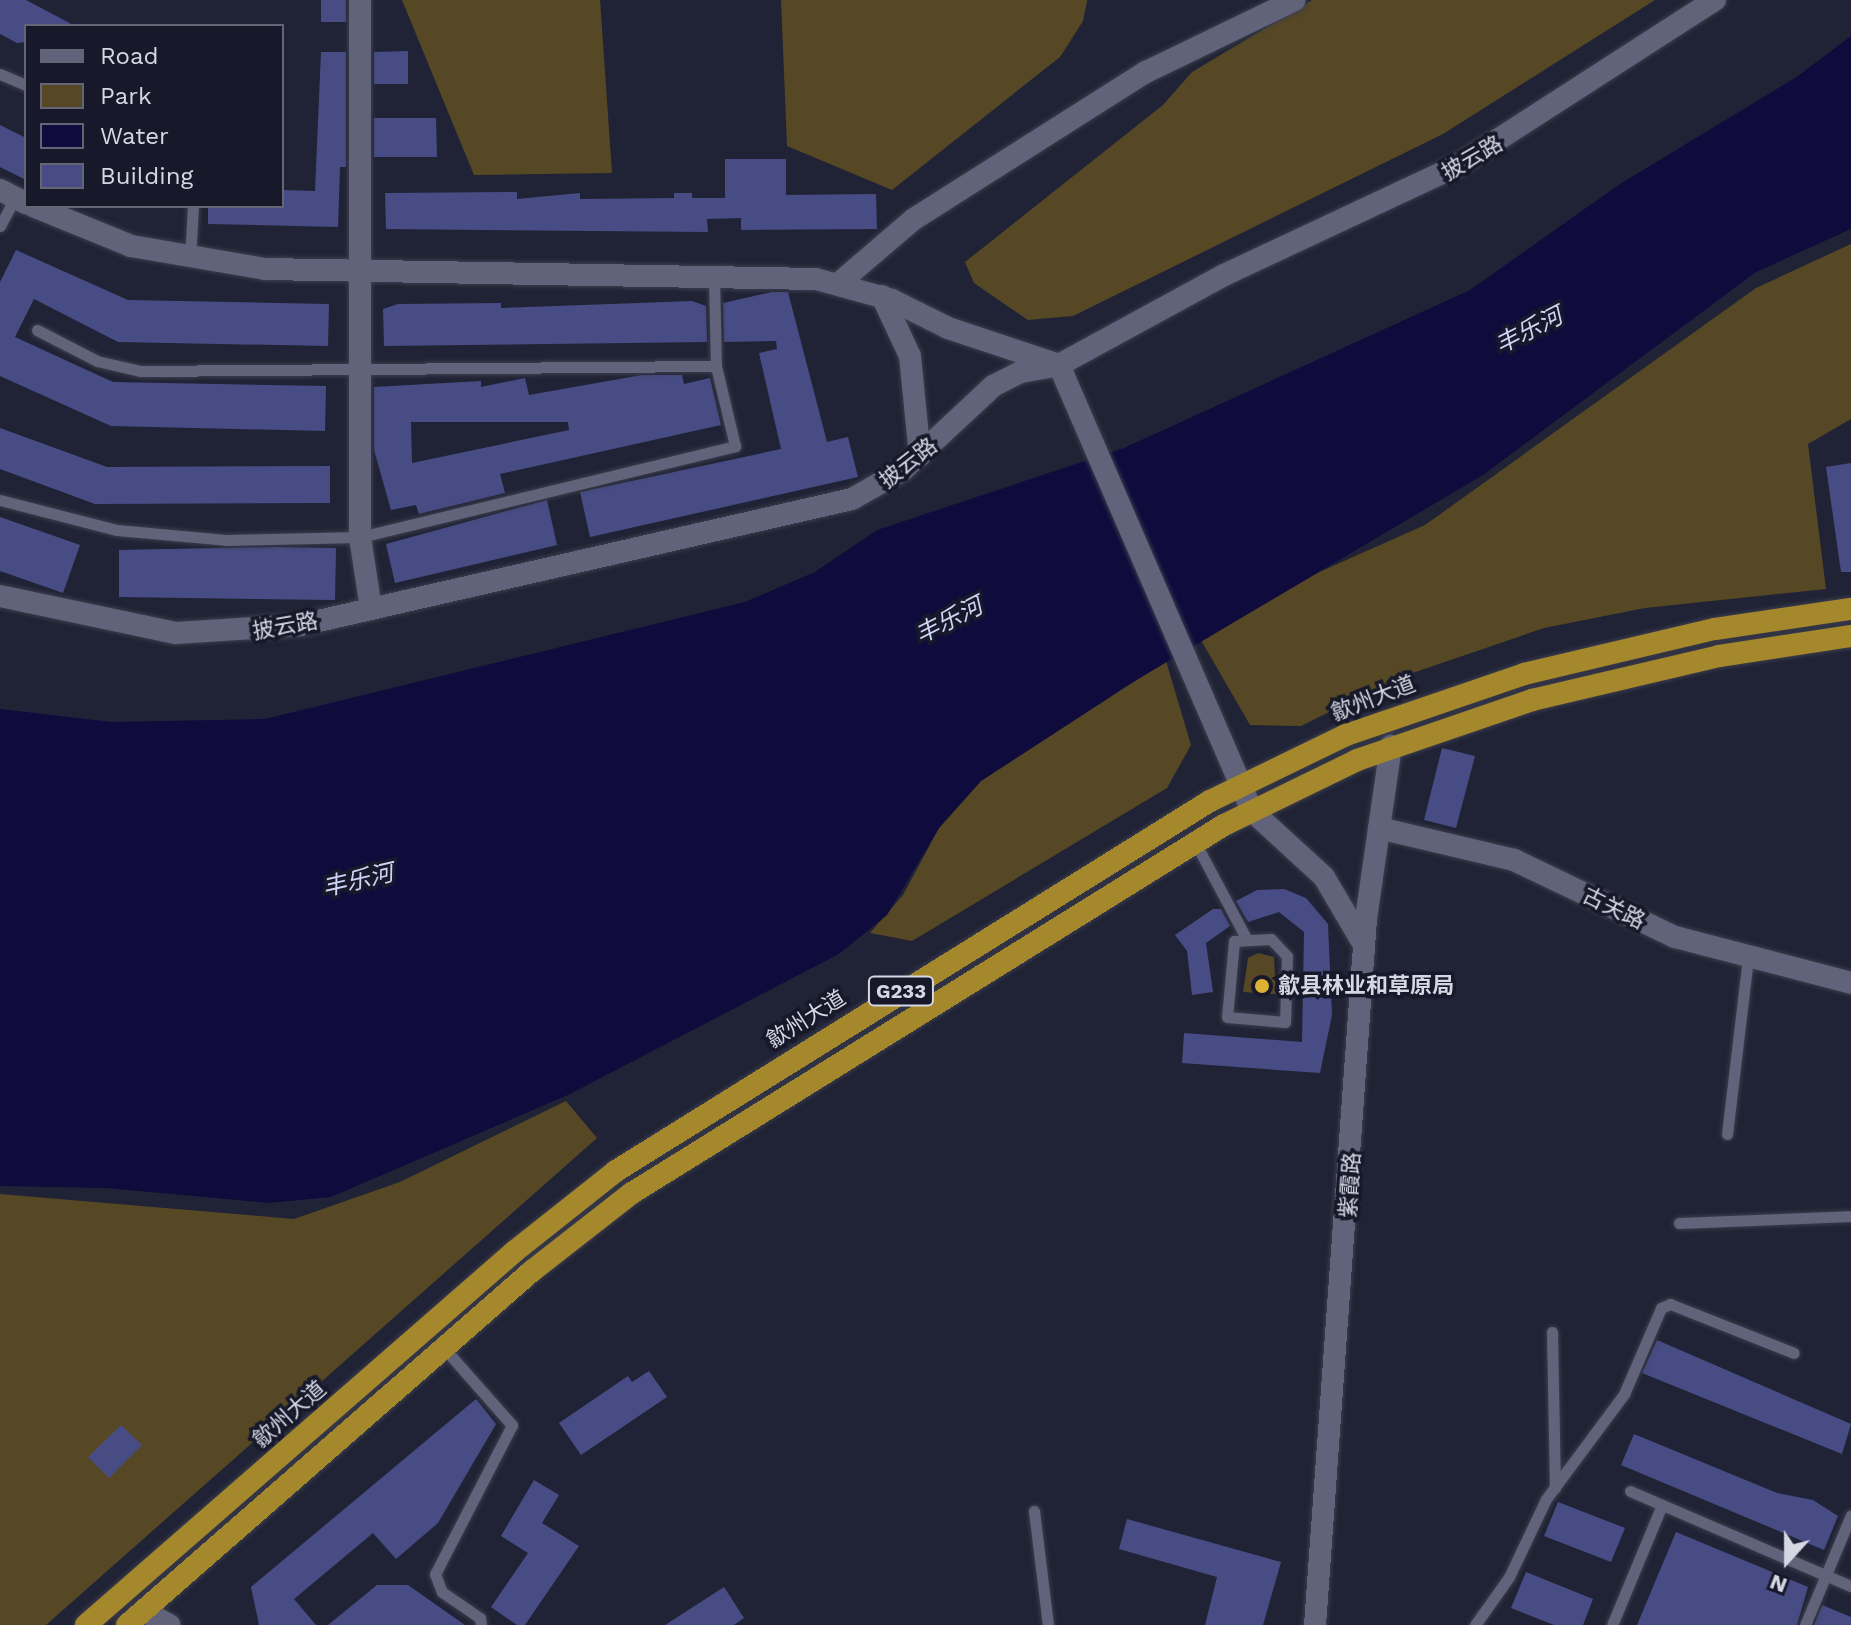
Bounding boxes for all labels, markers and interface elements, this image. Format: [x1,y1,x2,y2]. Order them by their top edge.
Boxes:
legend [24,24,284,208]
text: Road [100,42,159,70]
text: Park [100,82,152,110]
text: Water [100,122,169,150]
street label: 披云路 [1437,130,1507,186]
text: Building [100,162,193,190]
water label: 丰乐河 [1490,302,1568,360]
street label: 披云路 [874,432,942,494]
water label: 丰乐河 [910,592,988,650]
street label: 披云路 [250,607,320,645]
street label: 歙州大道 [1327,670,1419,726]
water label: 丰乐河 [320,859,396,903]
street label: 古关路 [1579,882,1649,934]
place label: 歙县林业和草原局 [1278,973,1454,999]
road number: G233 [867,975,935,1007]
marker: 歙县林业和草原局 [1253,977,1271,995]
street label: 歙州大道 [762,984,850,1054]
street label: 紫霞路 [1335,1151,1365,1219]
street label: 歙州大道 [247,1375,331,1453]
north arrow [1747,1521,1827,1601]
text: N [1766,1569,1790,1598]

